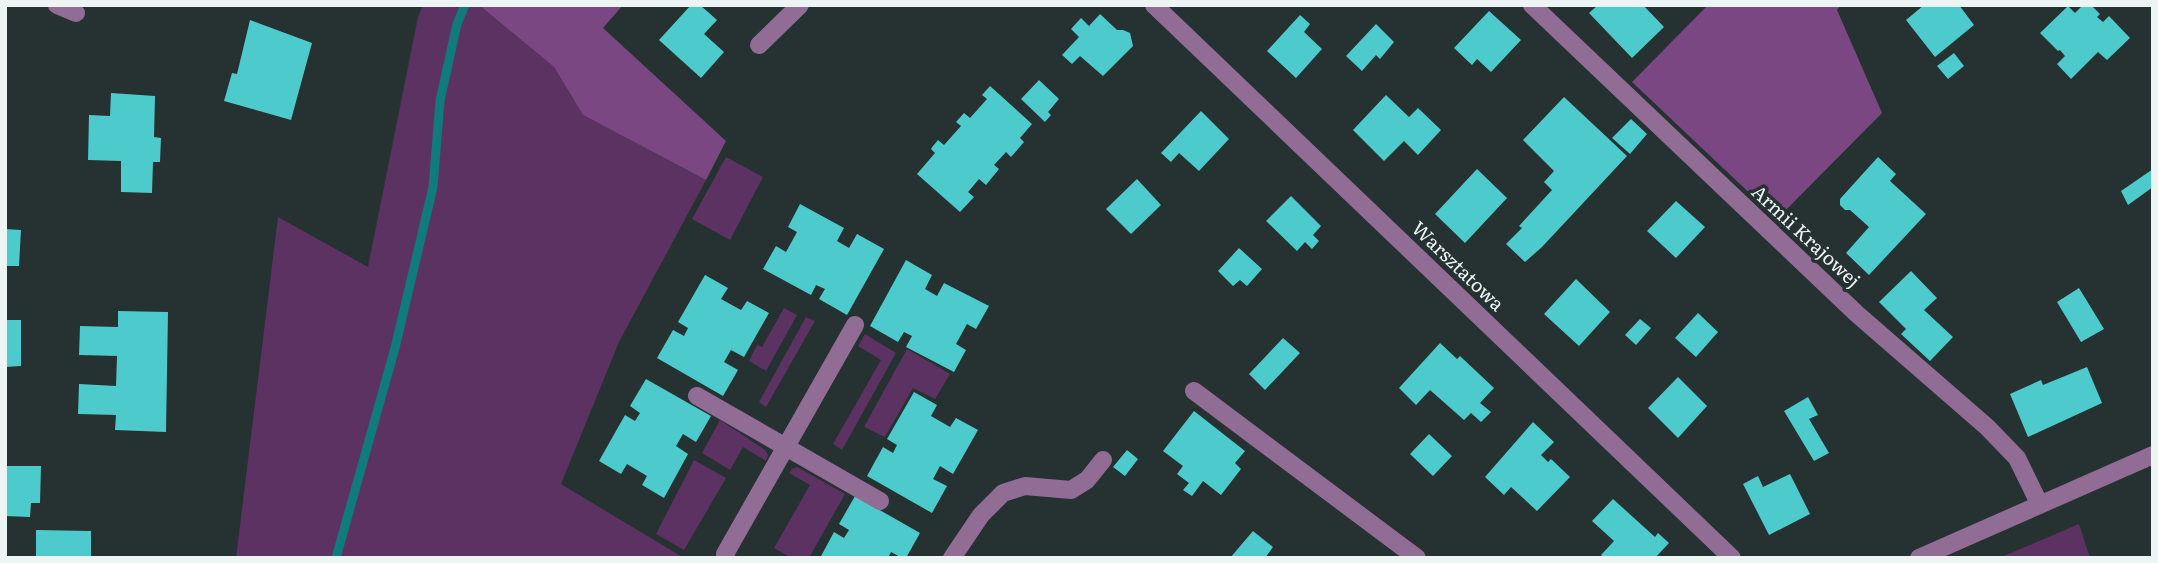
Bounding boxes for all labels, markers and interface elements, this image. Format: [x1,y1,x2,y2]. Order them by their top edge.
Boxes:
street label: Armii Krajowej [1746,178,1867,293]
street label: Warsztatowa [1406,214,1512,317]

